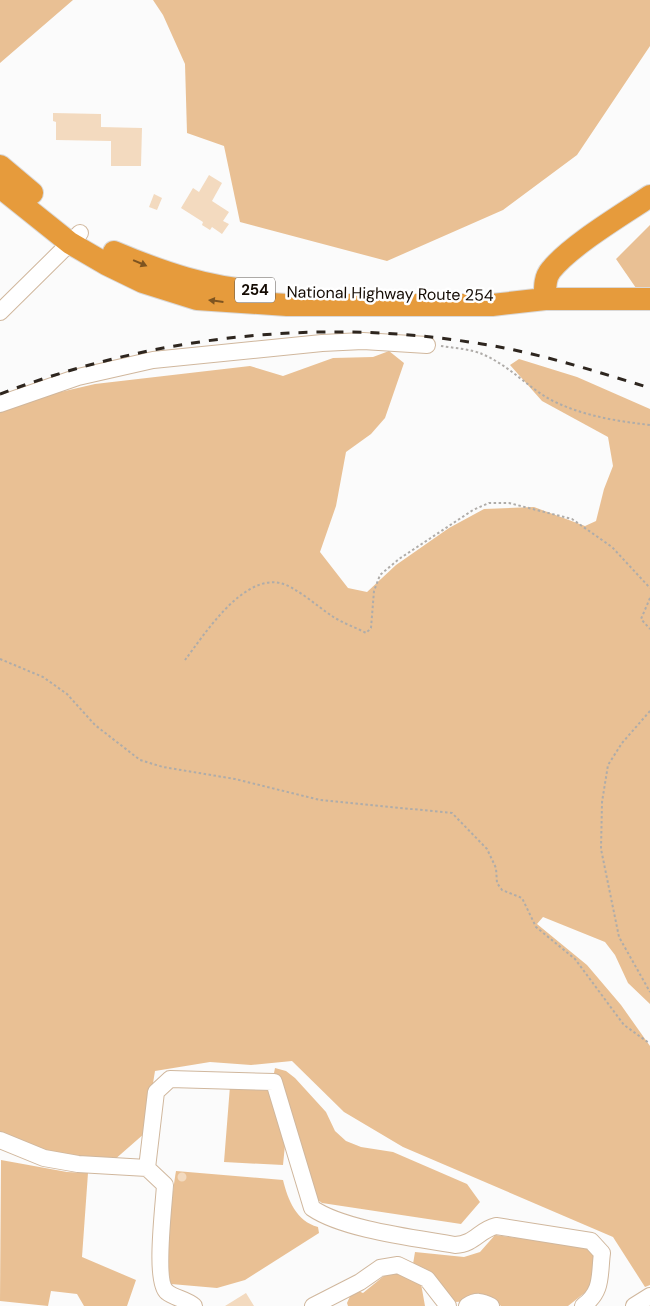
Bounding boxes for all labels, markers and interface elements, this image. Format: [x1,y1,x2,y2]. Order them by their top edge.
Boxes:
one-way arrow [133,259,147,267]
road number: 254 [235,278,275,302]
street label: National Highway Route 254 [286,281,494,306]
one-way arrow [208,297,224,305]

